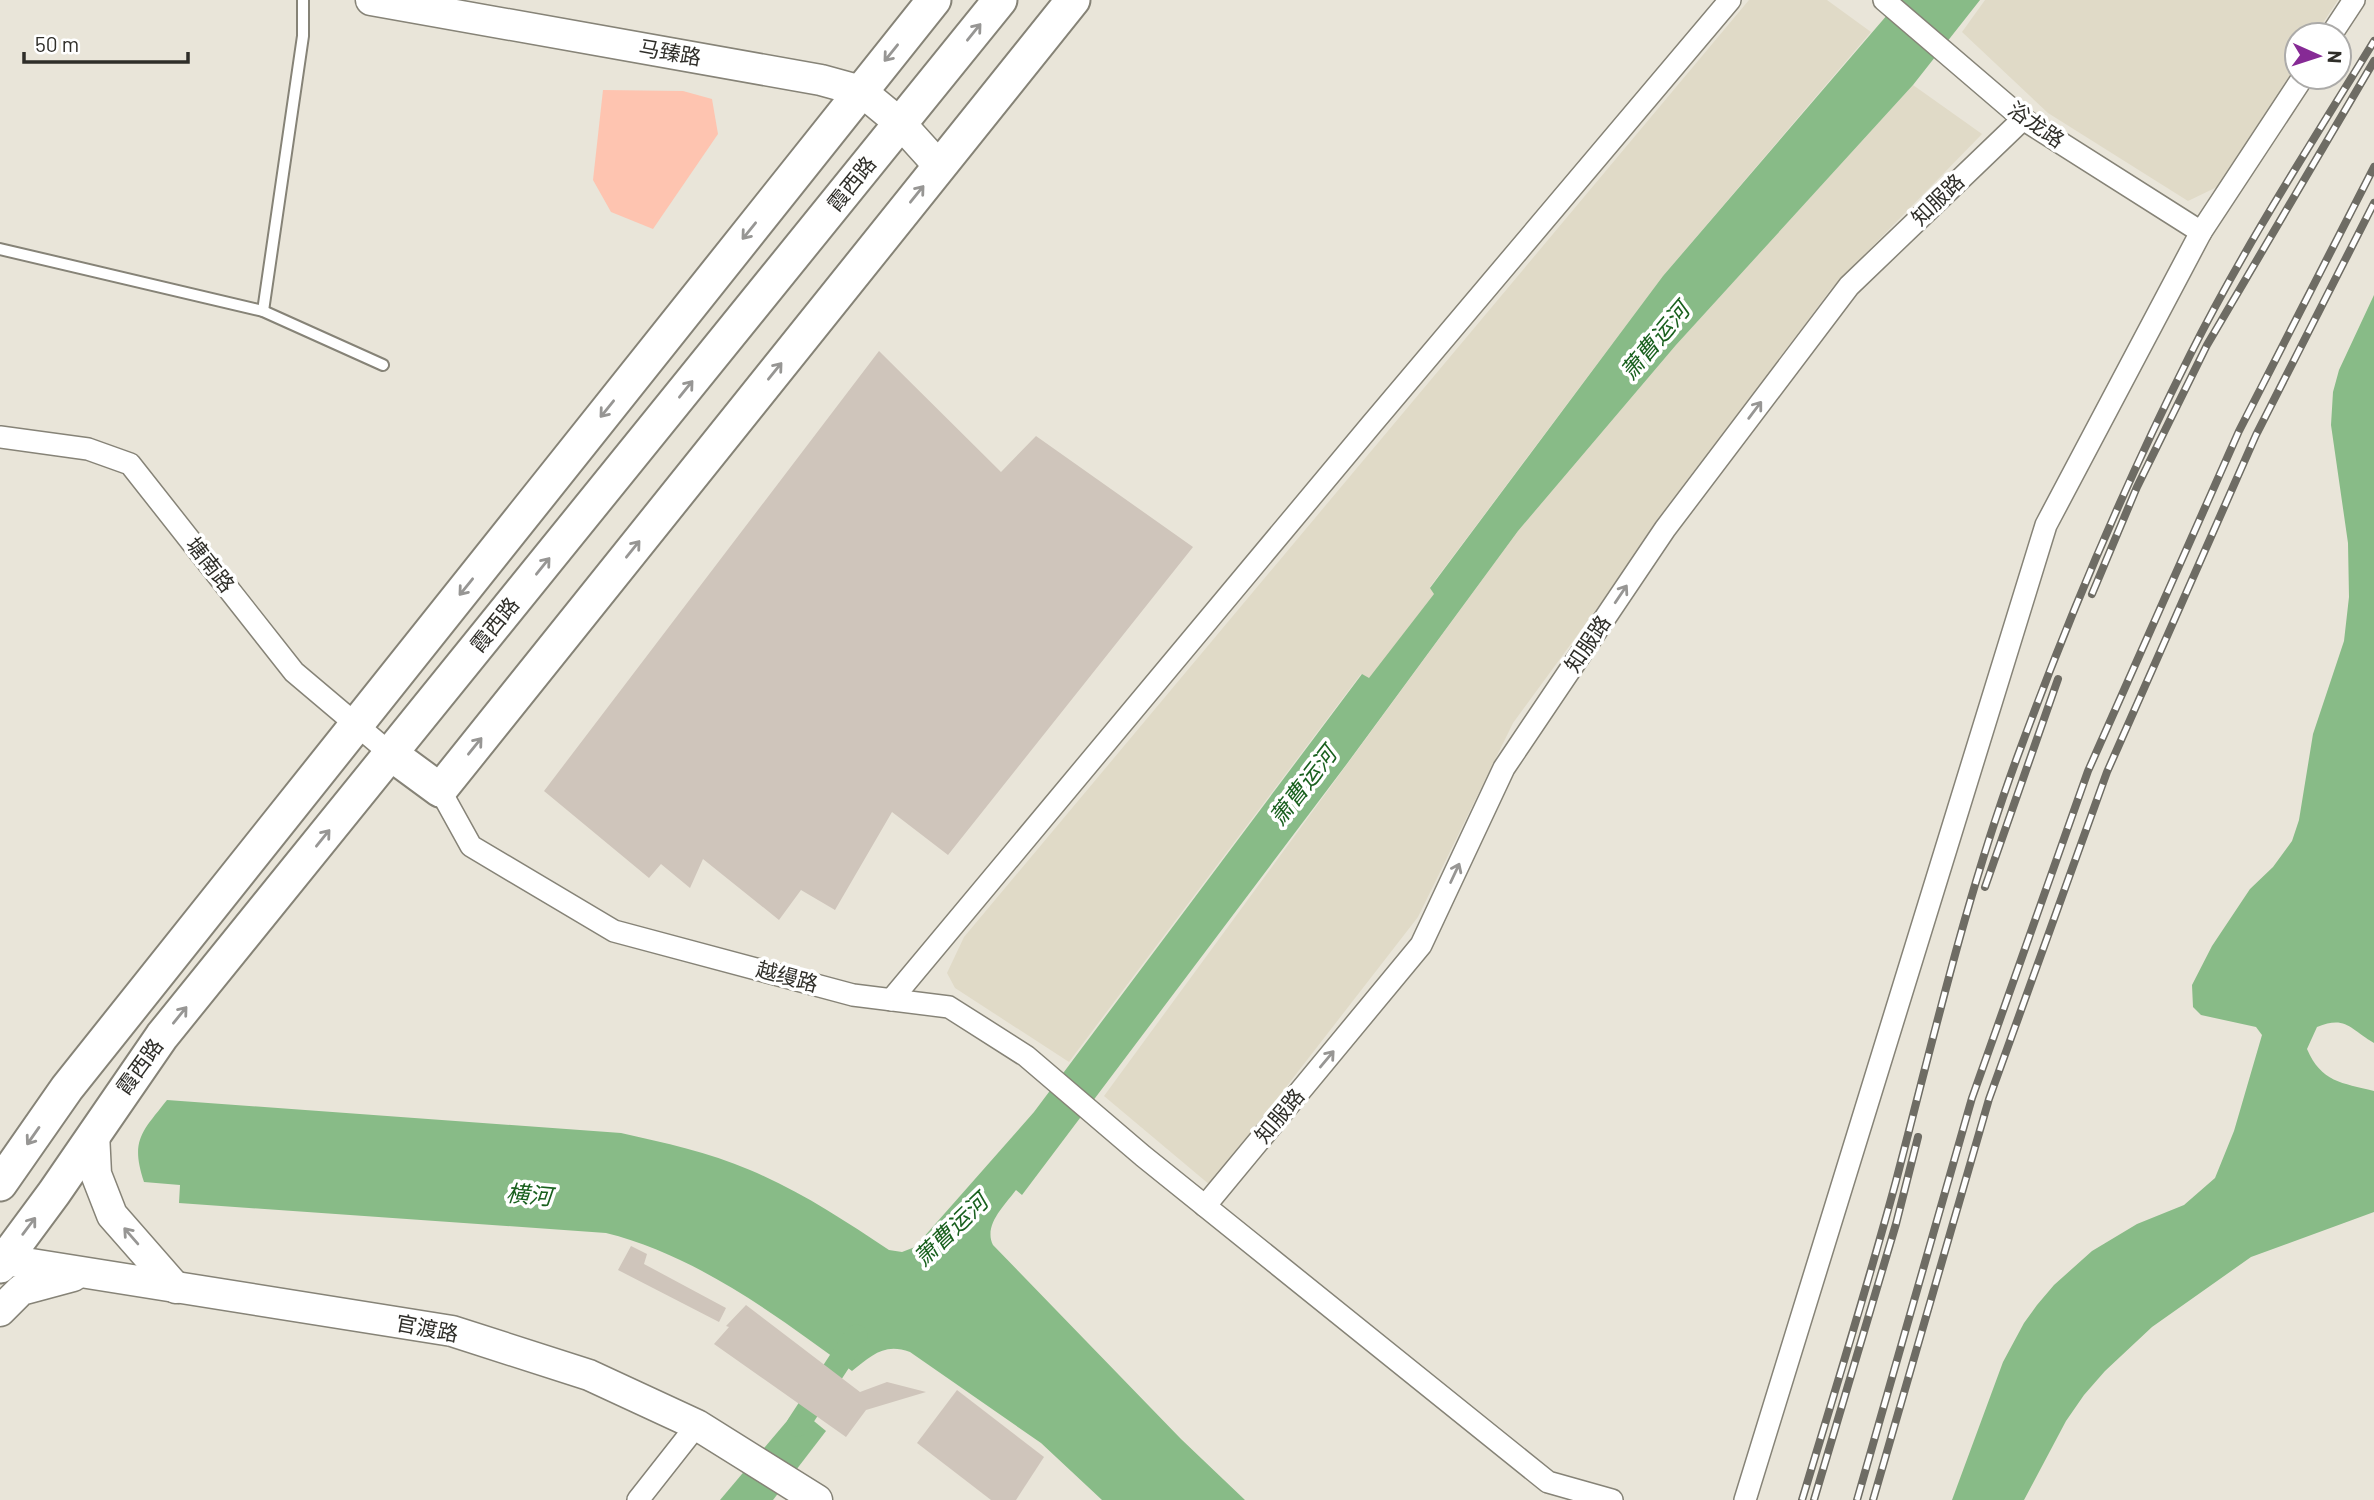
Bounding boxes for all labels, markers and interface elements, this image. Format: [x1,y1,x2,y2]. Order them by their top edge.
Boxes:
scale bar [24,21,189,65]
north arrow [2283,21,2353,91]
one-way arrow [966,23,981,42]
text: 50 m [35,31,79,56]
street label: 马臻路 [637,34,703,69]
one-way arrow [883,44,899,62]
text: N [2324,50,2347,64]
street label: 浴龙路 [2004,95,2070,152]
street label: 霞西路 [821,151,880,215]
street label: 知服路 [1906,168,1968,230]
one-way arrow [909,185,925,203]
one-way arrow [742,222,757,240]
water label: 萧曹运河 [1614,293,1697,385]
one-way arrow [767,363,783,381]
one-way arrow [678,380,694,398]
one-way arrow [600,399,615,418]
one-way arrow [1747,402,1762,420]
street label: 塘南路 [182,532,240,597]
one-way arrow [625,541,640,559]
one-way arrow [535,557,551,575]
one-way arrow [458,577,473,596]
one-way arrow [1614,585,1628,605]
street label: 霞西路 [464,592,523,656]
street label: 知服路 [1559,610,1615,676]
one-way arrow [468,737,483,755]
water label: 萧曹运河 [1263,737,1344,830]
one-way arrow [315,829,330,847]
one-way arrow [1449,863,1462,884]
street label: 越缦路 [754,955,821,996]
one-way arrow [172,1006,187,1024]
street label: 霞西路 [110,1033,167,1099]
one-way arrow [1319,1051,1334,1069]
street label: 知服路 [1249,1083,1309,1147]
one-way arrow [26,1126,40,1145]
water label: 横河 [505,1178,557,1210]
water label: 萧曹运河 [907,1184,996,1271]
one-way arrow [22,1217,36,1236]
one-way arrow [123,1228,139,1246]
street label: 官渡路 [394,1309,461,1346]

